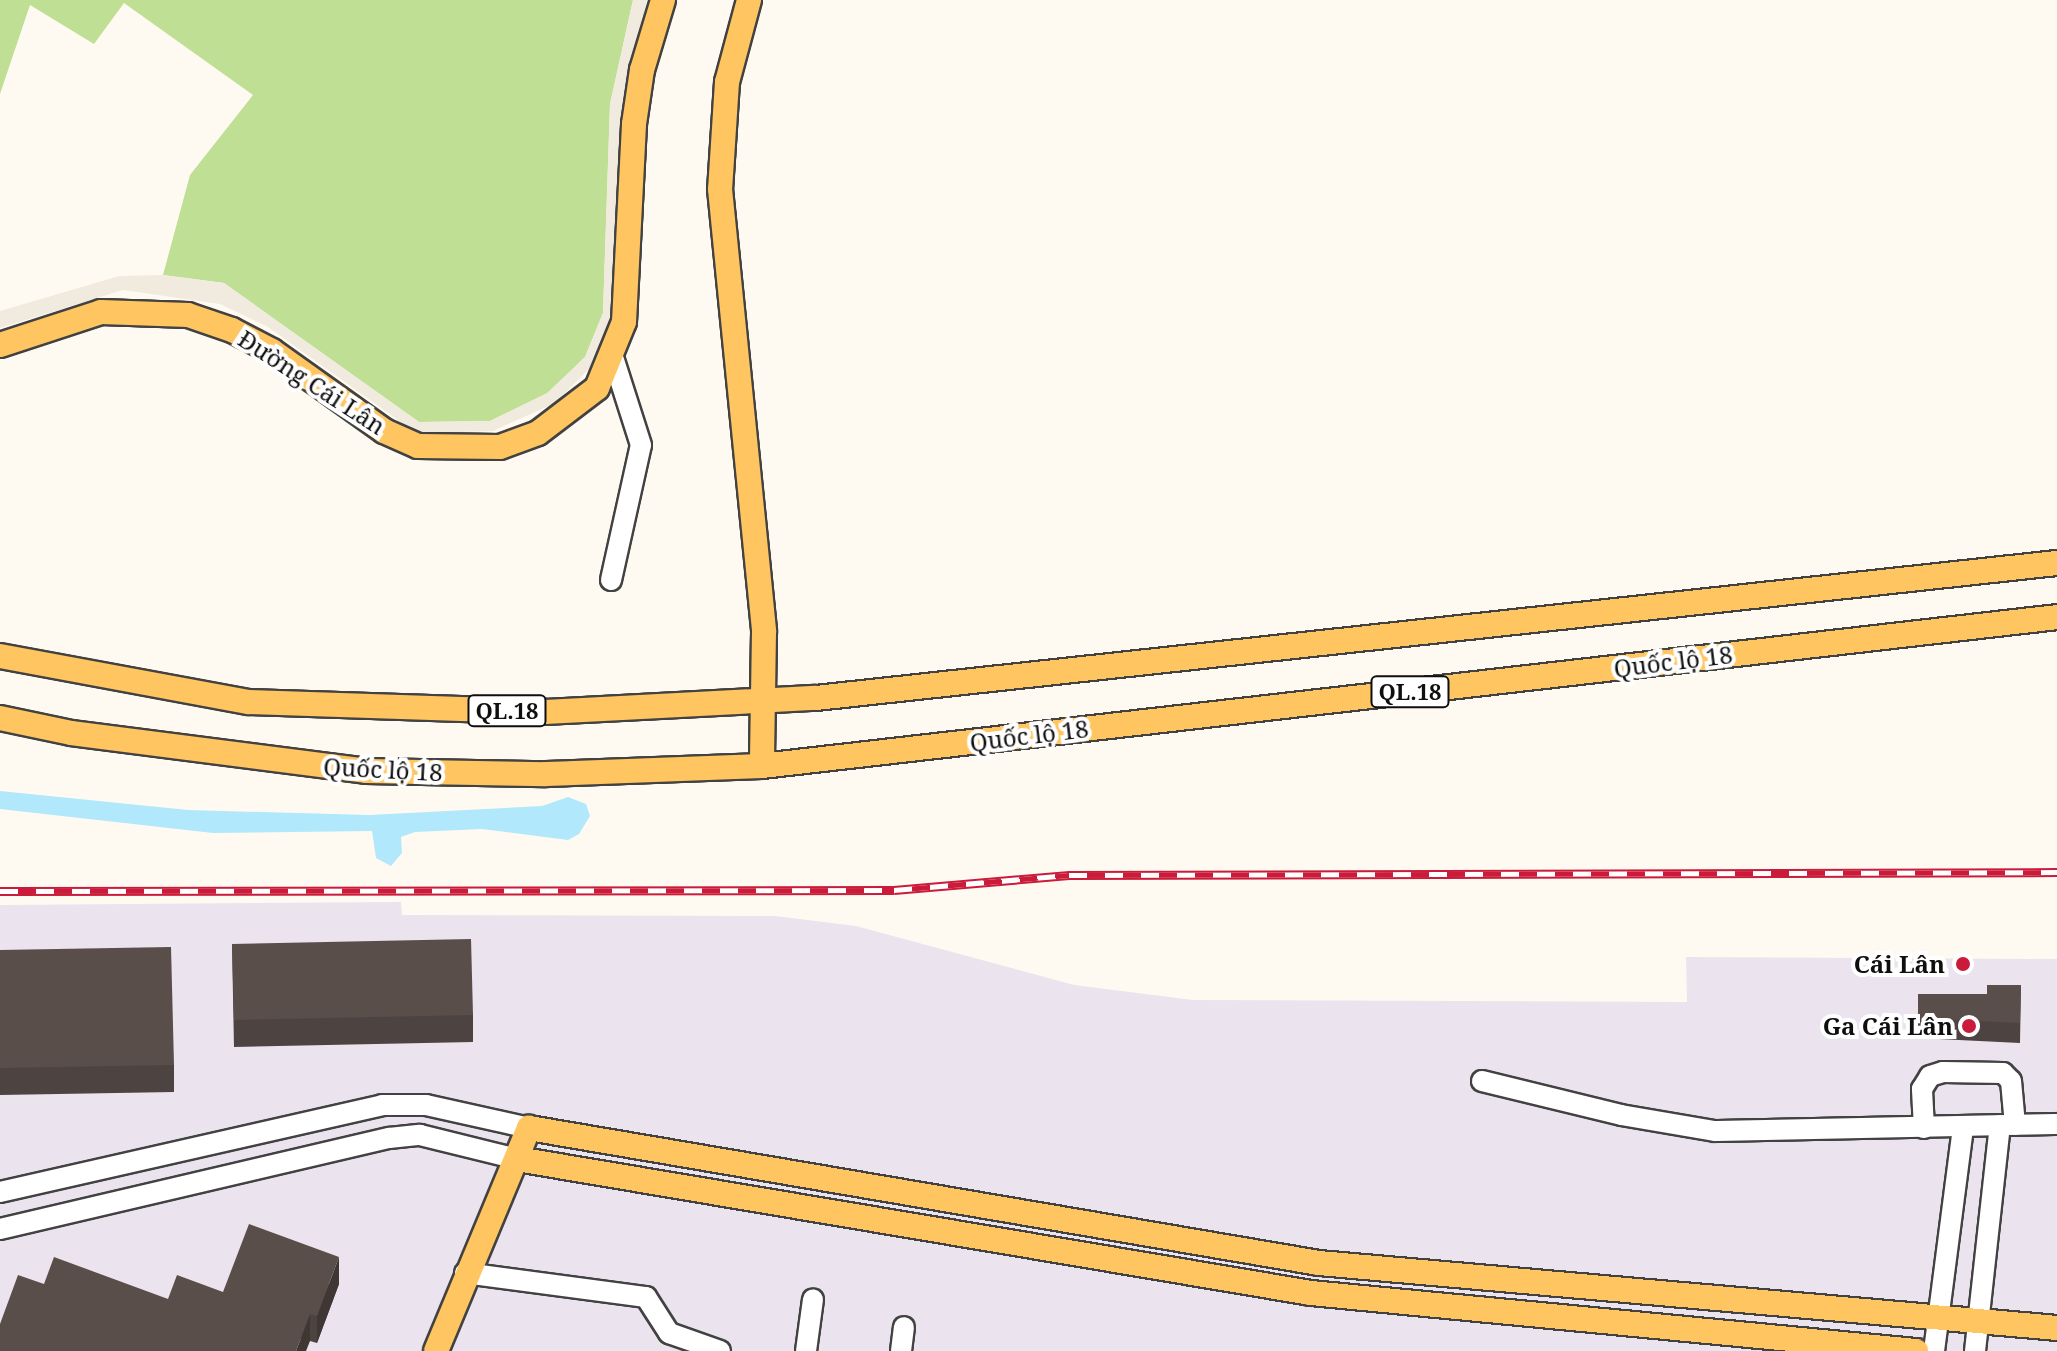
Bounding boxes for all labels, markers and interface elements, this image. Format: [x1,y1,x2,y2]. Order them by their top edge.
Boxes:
street label: Đường Cái Lân [233,324,391,440]
street label: Quốc lộ 18 [1612,639,1734,683]
road number: QL.18 [1370,674,1450,710]
road number: QL.18 [467,693,547,729]
street label: Quốc lộ 18 [968,713,1090,757]
street label: Quốc lộ 18 [323,751,443,787]
place label: Cái Lân [1854,950,1945,978]
marker: Cái Lân [1952,953,1974,975]
place label: Ga Cái Lân [1823,1012,1953,1040]
marker: Ga Cái Lân [1960,1017,1978,1035]

